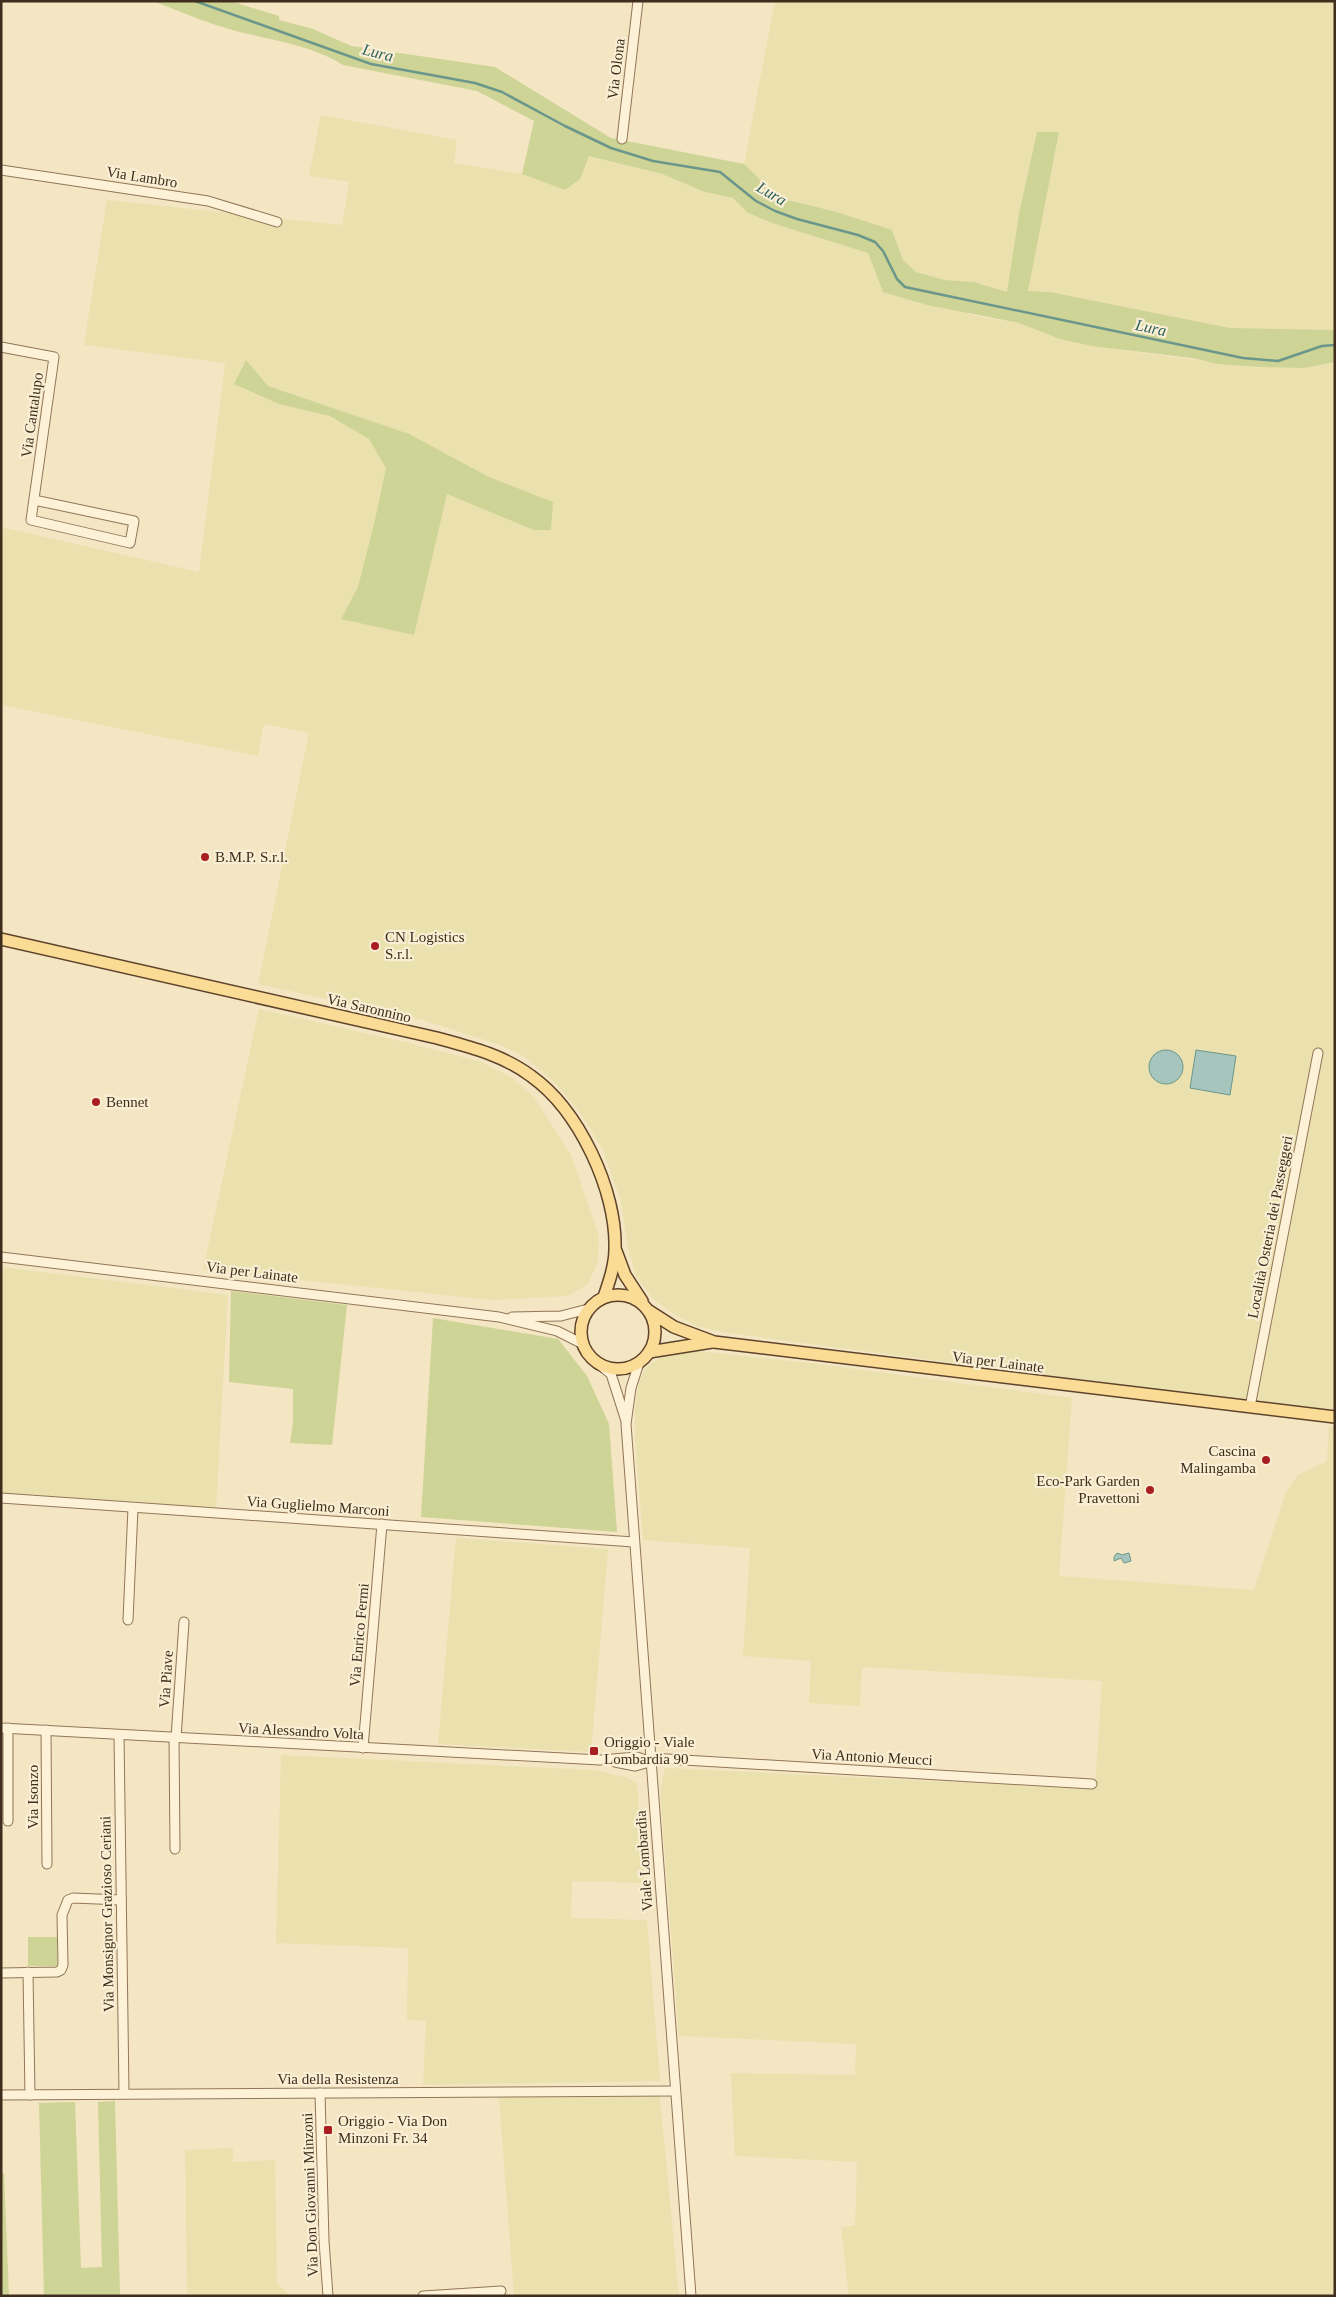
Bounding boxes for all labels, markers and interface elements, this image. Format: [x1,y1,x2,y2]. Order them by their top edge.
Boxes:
street label: Via Olona [604,37,628,100]
water label: Lura [360,40,395,64]
street label: Via Lambro [105,163,179,191]
water label: Lura [753,178,789,209]
water label: Lura [1133,316,1168,339]
street label: Via Cantalupo [18,371,46,459]
place label: B.M.P. S.r.l. [215,849,288,865]
marker: B.M.P. S.r.l. [199,851,211,863]
place label: CN Logistics S.r.l. [385,929,465,962]
marker: CN Logistics S.r.l. [369,940,381,952]
street label: Via Saronnino [325,991,413,1025]
place label: Bennet [106,1094,149,1110]
marker: Bennet [90,1096,102,1108]
street label: Località Osteria dei Passeggeri [1244,1134,1296,1320]
street label: Via per Lainate [205,1258,299,1286]
street label: Via per Lainate [951,1348,1045,1376]
place label: Cascina Malingamba [1180,1443,1256,1476]
marker: Cascina Malingamba [1260,1454,1272,1466]
place label: Eco-Park Garden Pravettoni [1036,1473,1140,1506]
marker: Eco-Park Garden Pravettoni [1144,1484,1156,1496]
street label: Via Guglielmo Marconi [246,1493,390,1519]
street label: Via Enrico Fermi [346,1582,372,1688]
street label: Via Piave [156,1649,176,1708]
street label: Via Alessandro Volta [238,1720,365,1742]
place label: Origgio - Viale Lombardia 90 [604,1734,695,1767]
marker: Origgio - Viale Lombardia 90 [588,1745,600,1757]
street label: Via Antonio Meucci [811,1746,933,1768]
street label: Via Isonzo [25,1765,41,1829]
street label: Viale Lombardia [632,1810,656,1912]
street label: Via Monsignor Grazioso Ceriani [97,1816,117,2012]
street label: Via della Resistenza [277,2071,399,2087]
street label: Via Don Giovanni Minzoni [299,2113,321,2277]
place label: Origgio - Via Don Minzoni Fr. 34 [338,2113,448,2146]
marker: Origgio - Via Don Minzoni Fr. 34 [322,2124,334,2136]

